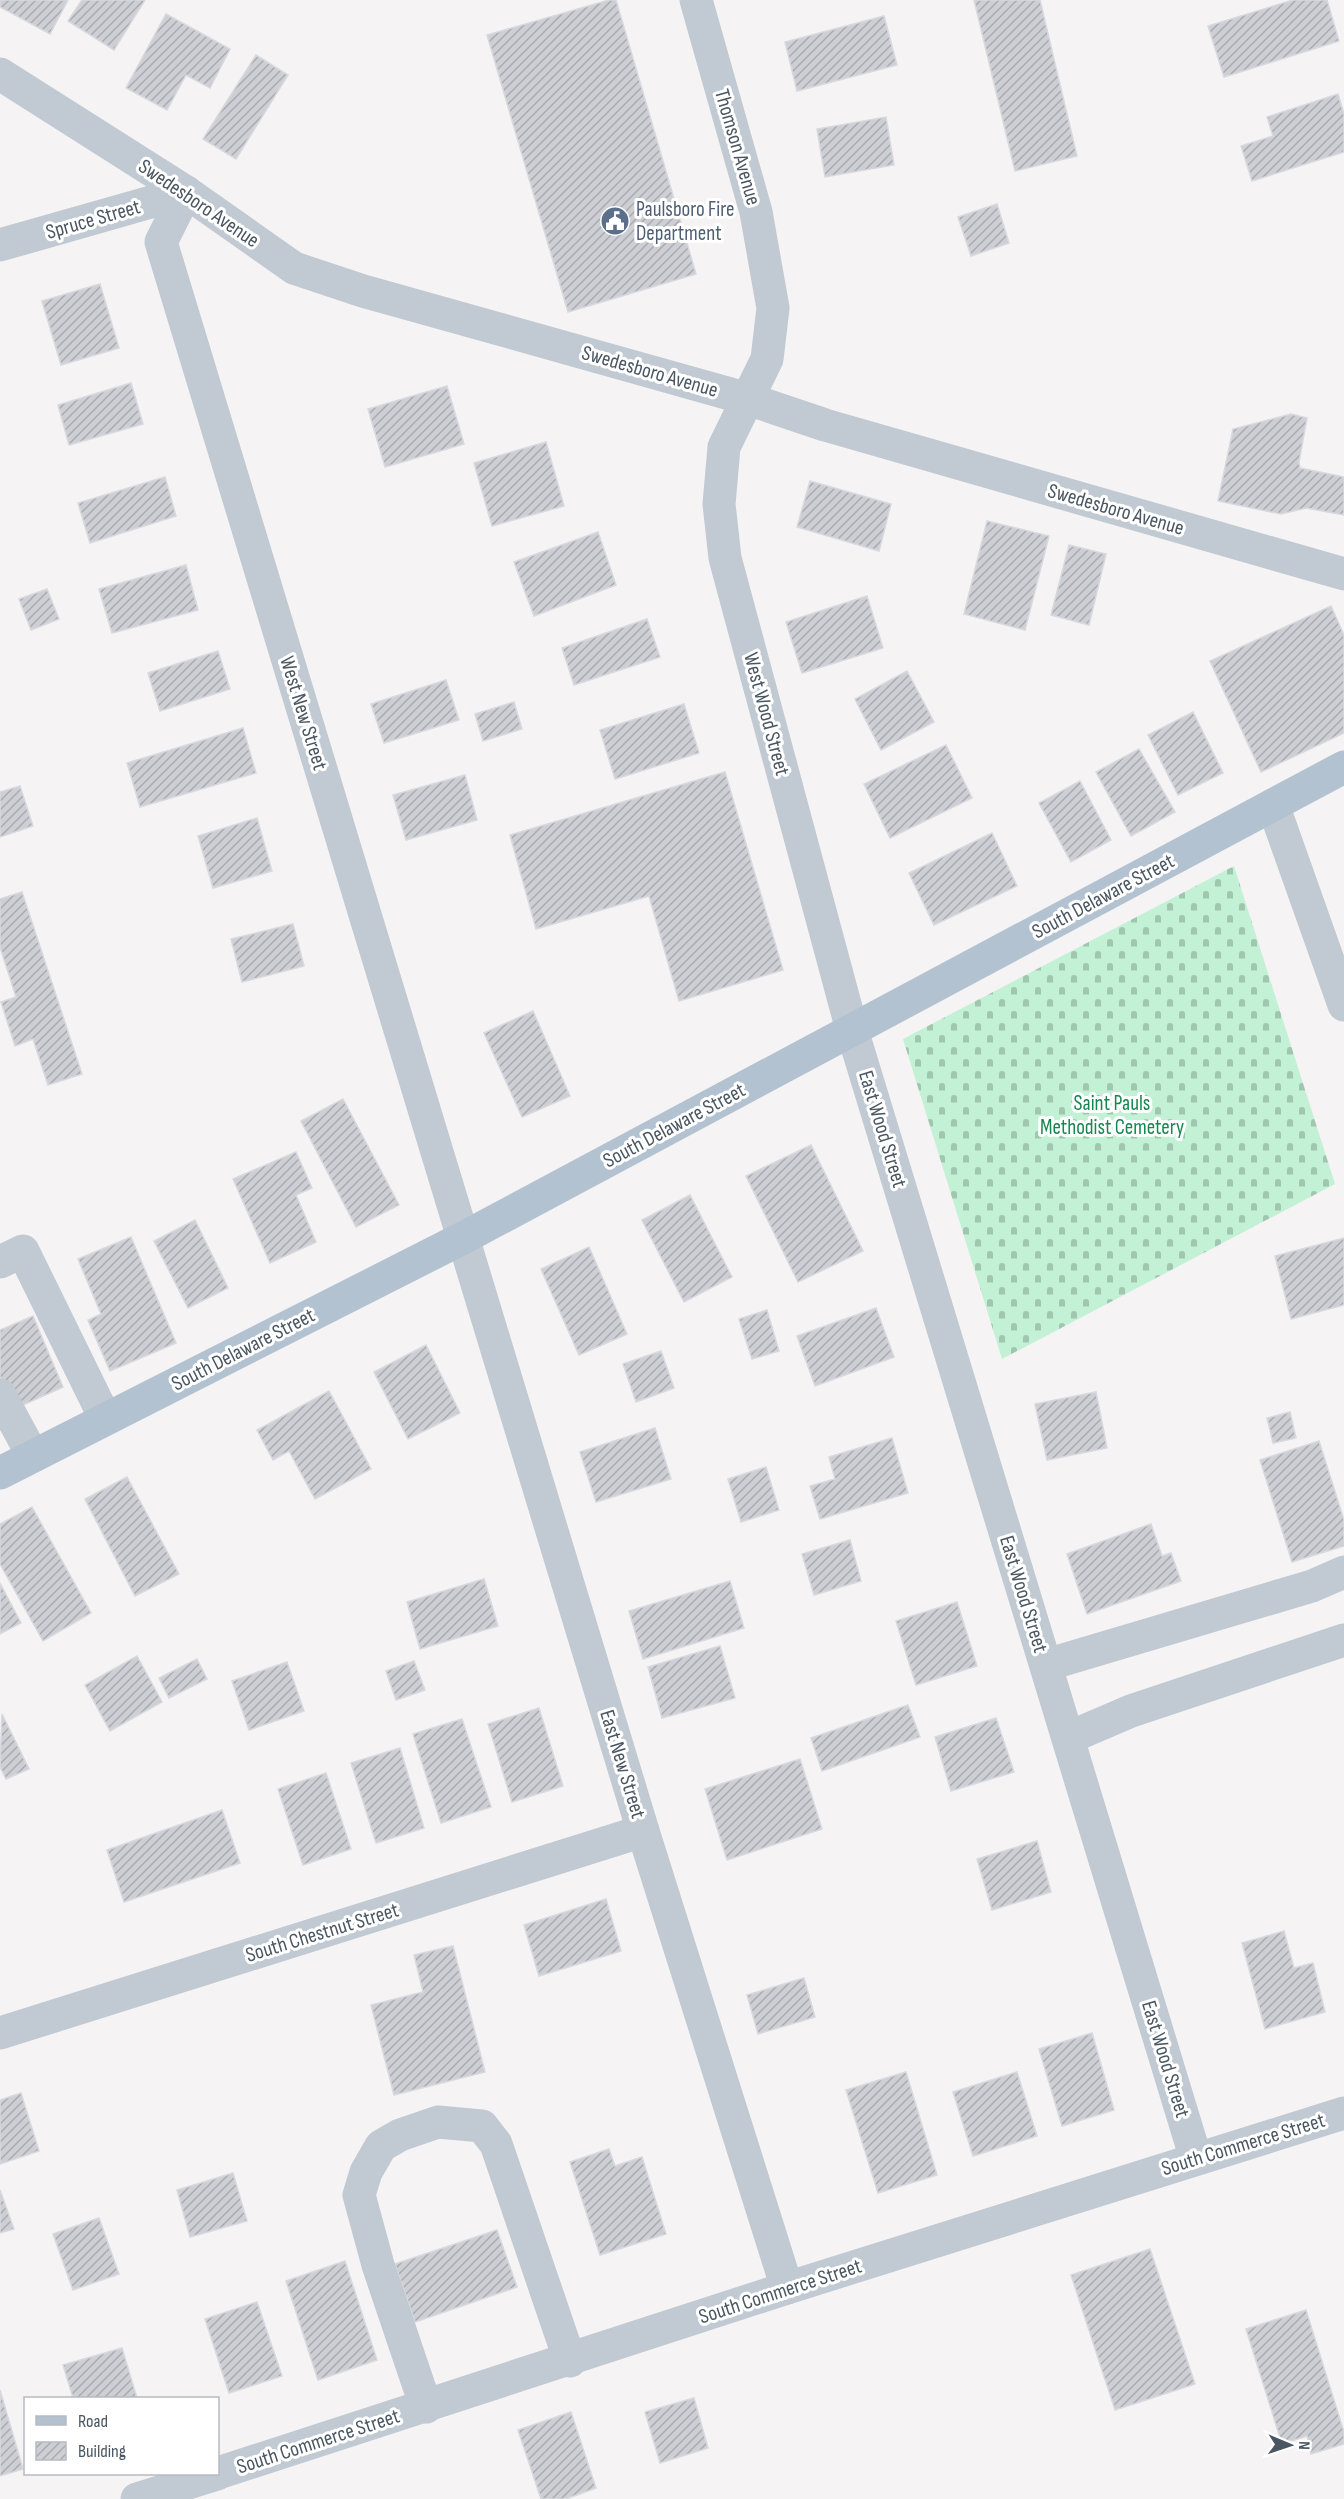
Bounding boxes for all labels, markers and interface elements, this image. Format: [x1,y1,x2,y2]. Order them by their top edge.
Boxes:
street label: Thomson Avenue [709,86,766,208]
street label: Swedesboro Avenue [134,154,264,253]
street label: Spruce Street [43,194,143,245]
place label: Paulsboro Fire Department [636,197,734,246]
public building icon: Paulsboro Fire Department [599,205,631,237]
street label: Swedesboro Avenue [579,340,721,403]
street label: Swedesboro Avenue [1045,478,1187,541]
street label: West Wood Street [738,650,795,778]
street label: West New Street [274,653,333,773]
street label: South Delaware Street [1028,848,1179,944]
street label: East Wood Street [853,1068,912,1191]
street label: South Delaware Street [599,1077,750,1173]
park label: Saint Pauls Methodist Cemetery [1040,1091,1184,1140]
street label: South Delaware Street [167,1303,319,1396]
street label: East Wood Street [994,1533,1053,1656]
street label: East New Street [594,1707,651,1821]
street label: South Chestnut Street [243,1897,402,1968]
street label: East Wood Street [1136,1998,1195,2121]
street label: South Commerce Street [1158,2108,1328,2181]
street label: South Commerce Street [696,2253,865,2330]
legend [24,2397,219,2475]
street label: South Commerce Street [234,2403,403,2480]
text: Road [78,2411,108,2432]
north arrow [1260,2415,1320,2475]
text: Building [78,2441,126,2462]
text: N [1294,2441,1313,2450]

